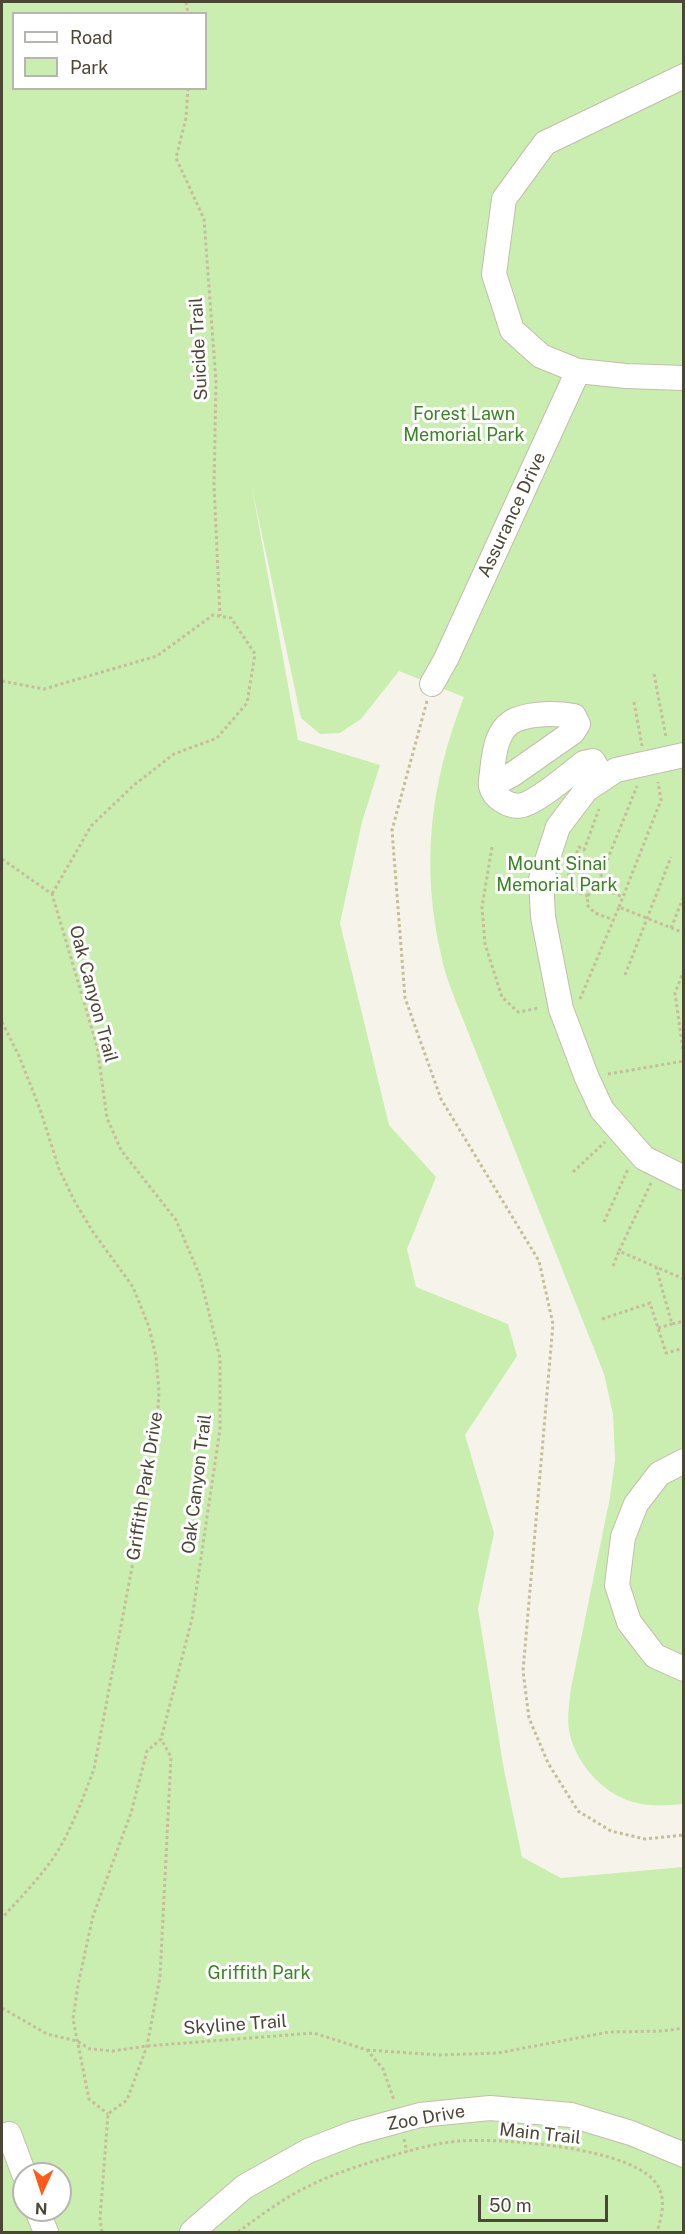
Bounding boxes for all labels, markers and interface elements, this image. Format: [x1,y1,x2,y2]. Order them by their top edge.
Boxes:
legend [12,12,207,90]
text: Road [70,27,113,48]
text: Park [70,57,108,78]
street label: Suicide Trail [186,297,212,401]
park label: Forest Lawn Memorial Park [403,403,525,446]
street label: Assurance Drive [474,449,550,581]
park label: Mount Sinai Memorial Park [496,853,618,896]
street label: Oak Canyon Trail [64,923,122,1065]
street label: Griffith Park Drive [123,1410,167,1562]
street label: Oak Canyon Trail [178,1413,216,1555]
park label: Griffith Park [208,1962,310,1984]
street label: Skyline Trail [183,2011,287,2039]
street label: Zoo Drive [385,2101,467,2135]
street label: Main Trail [498,2119,582,2149]
north arrow [12,2162,72,2222]
scale bar [481,2183,612,2221]
text: 50 m [489,2195,532,2216]
text: N [34,2199,48,2218]

